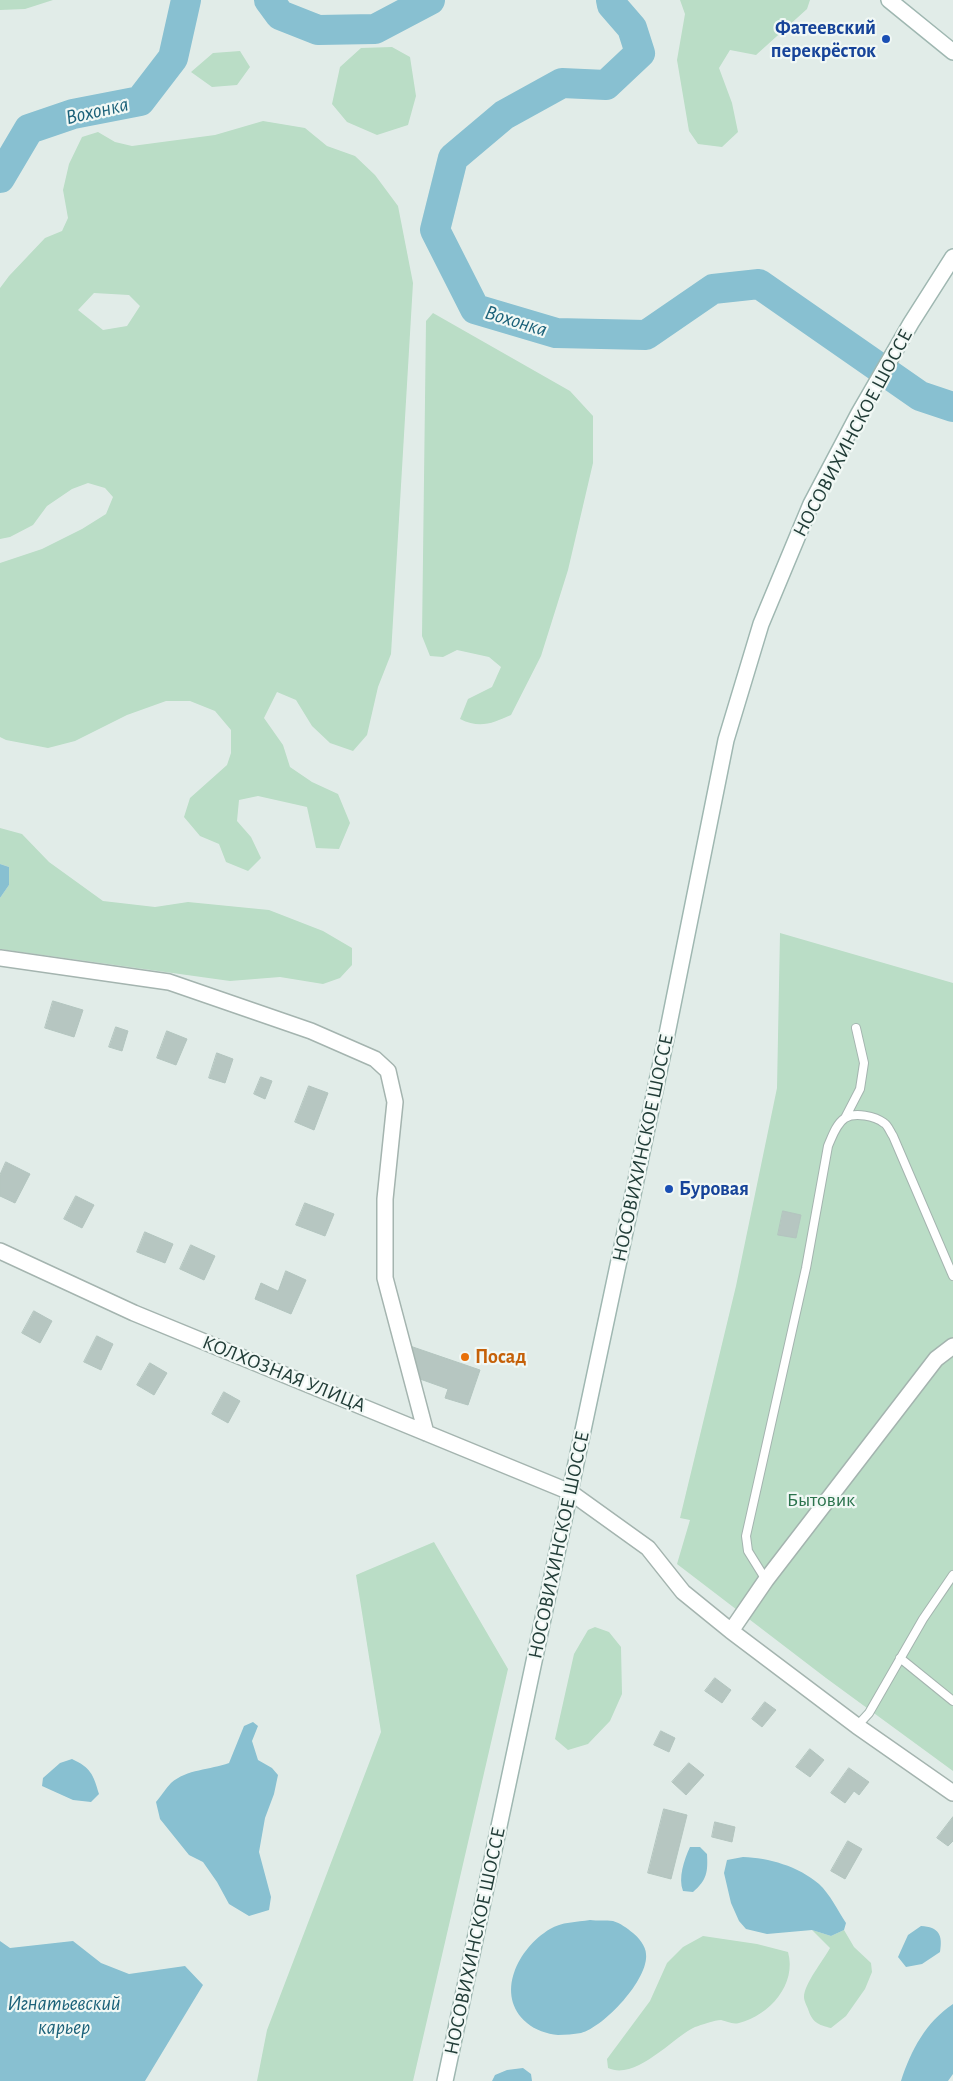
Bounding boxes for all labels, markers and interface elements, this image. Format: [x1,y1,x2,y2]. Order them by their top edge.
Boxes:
place label: Фатеевский перекрёсток [771,16,876,63]
marker: Фатеевский перекрёсток [880,33,892,45]
water label: Вохонка [63,92,131,130]
water label: Вохонка [482,300,550,342]
street label: НОСОВИХИНСКОЕ ШОССЕ [788,325,918,541]
street label: НОСОВИХИНСКОЕ ШОССЕ [607,1032,679,1264]
place label: Буровая [679,1177,749,1201]
marker: Буровая [663,1183,675,1195]
street label: КОЛХОЗНАЯ УЛИЦА [199,1330,369,1418]
place label: Посад [475,1345,526,1369]
marker: Посад [459,1351,471,1363]
street label: НОСОВИХИНСКОЕ ШОССЕ [523,1429,595,1661]
park label: Бытовик [787,1488,855,1512]
street label: НОСОВИХИНСКОЕ ШОССЕ [439,1825,511,2057]
water label: Игнатьевский карьер [7,1991,121,2041]

